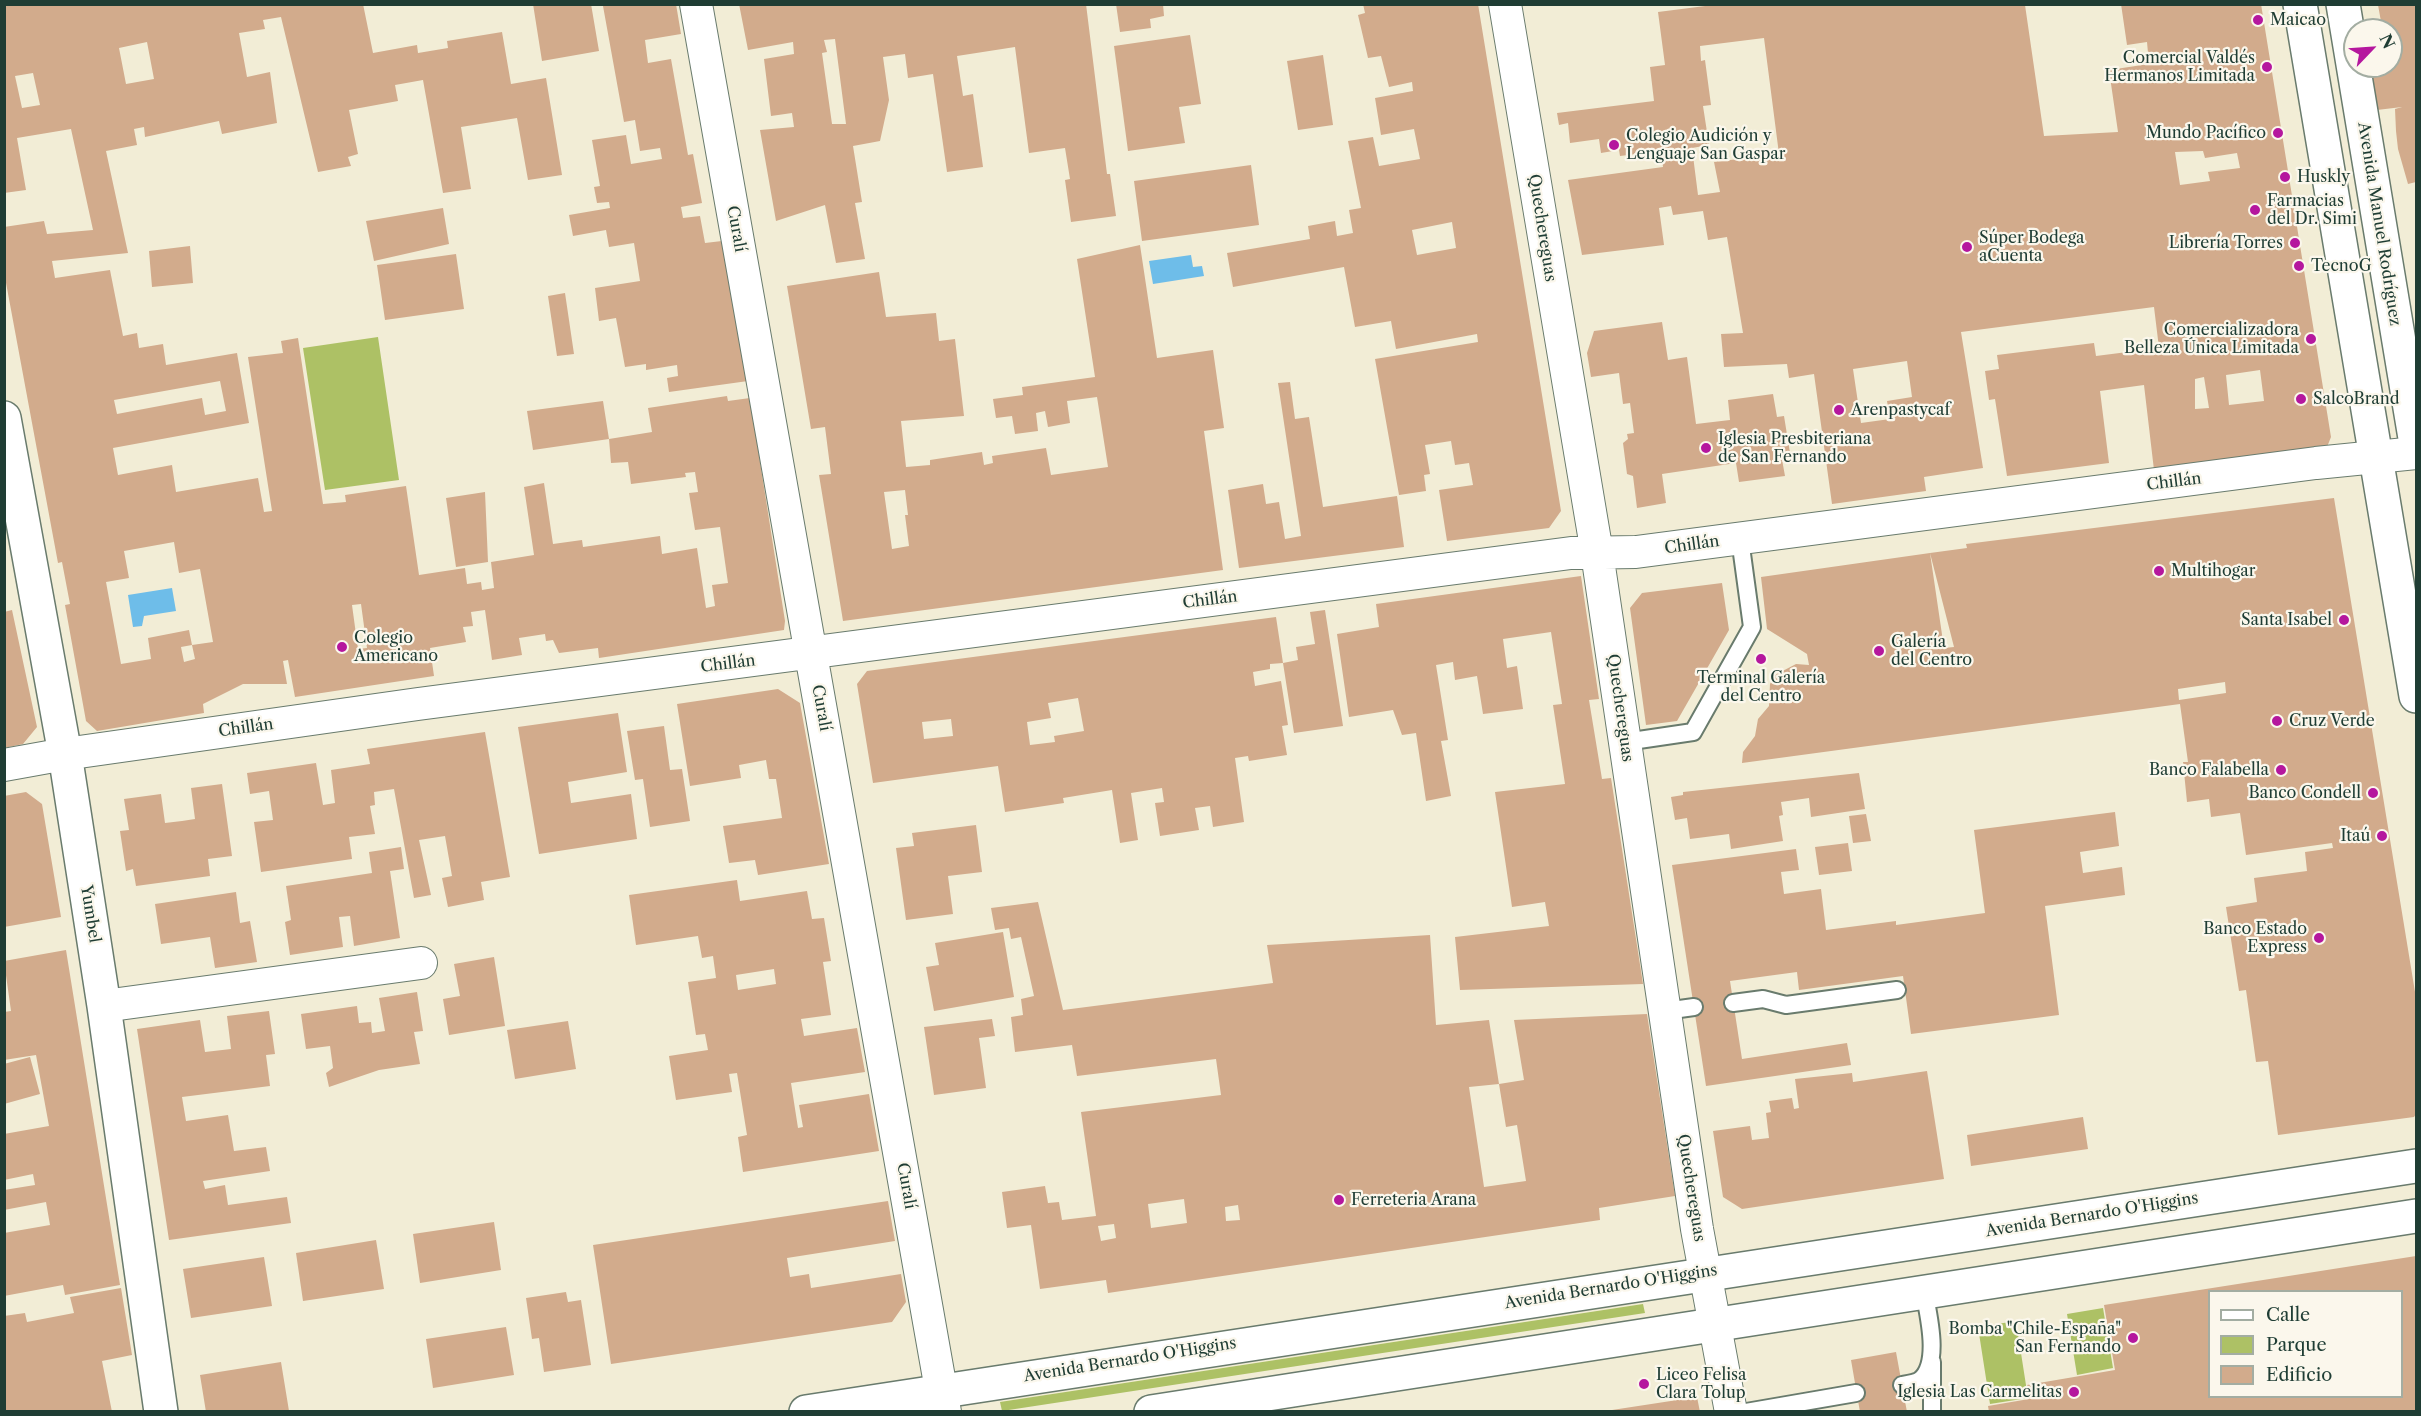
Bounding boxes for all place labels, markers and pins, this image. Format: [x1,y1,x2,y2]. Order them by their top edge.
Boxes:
place label: Maicao [2270,10,2326,30]
marker: Maicao [2251,13,2265,27]
place label: Comercial Valdés Hermanos Limitada [2104,48,2255,86]
marker: Comercial Valdés Hermanos Limitada [2260,60,2274,74]
place label: Mundo Pacífico [2146,123,2266,143]
place label: Colegio Audición y Lenguaje San Gaspar [1626,126,1786,164]
marker: Mundo Pacífico [2271,126,2285,140]
marker: Colegio Audición y Lenguaje San Gaspar [1607,138,1621,152]
place label: Huskly [2297,167,2350,187]
marker: Huskly [2278,170,2292,184]
place label: Farmacias del Dr. Simi [2267,191,2357,229]
marker: Farmacias del Dr. Simi [2248,203,2262,217]
place label: Súper Bodega aCuenta [1979,228,2085,266]
place label: Librería Torres [2169,233,2283,253]
marker: Librería Torres [2288,236,2302,250]
marker: Súper Bodega aCuenta [1960,240,1974,254]
place label: TecnoG [2311,256,2372,276]
marker: TecnoG [2292,259,2306,273]
place label: Comercializadora Belleza Única Limitada [2124,320,2299,358]
marker: Comercializadora Belleza Única Limitada [2304,332,2318,346]
place label: SalcoBrand [2313,389,2400,409]
marker: SalcoBrand [2294,392,2308,406]
place label: Arenpastycaf [1851,400,1950,420]
marker: Arenpastycaf [1832,403,1846,417]
place label: Iglesia Presbiteriana de San Fernando [1718,429,1871,467]
marker: Iglesia Presbiteriana de San Fernando [1699,441,1713,455]
place label: Multihogar [2171,561,2255,581]
marker: Multihogar [2152,564,2166,578]
place label: Santa Isabel [2241,610,2332,630]
marker: Santa Isabel [2337,613,2351,627]
place label: Colegio Americano [354,628,438,666]
place label: Galería del Centro [1891,632,1972,670]
marker: Colegio Americano [335,640,349,654]
marker: Galería del Centro [1872,644,1886,658]
marker: Terminal Galería del Centro [1754,652,1768,666]
place label: Terminal Galería del Centro [1697,668,1825,706]
place label: Cruz Verde [2289,711,2375,731]
marker: Cruz Verde [2270,714,2284,728]
place label: Banco Falabella [2149,760,2269,780]
marker: Banco Falabella [2274,763,2288,777]
place label: Banco Condell [2249,783,2361,803]
marker: Banco Condell [2366,786,2380,800]
place label: Itaú [2341,826,2370,846]
marker: Itaú [2375,829,2389,843]
place label: Banco Estado Express [2203,919,2307,957]
marker: Banco Estado Express [2312,931,2326,945]
place label: Ferreteria Arana [1351,1190,1476,1210]
marker: Ferreteria Arana [1332,1193,1346,1207]
place label: Bomba "Chile-España" San Fernando [1949,1319,2121,1357]
marker: Bomba "Chile-España" San Fernando [2126,1331,2140,1345]
place label: Liceo Felisa Clara Tolup [1656,1365,1747,1403]
marker: Liceo Felisa Clara Tolup [1637,1377,1651,1391]
place label: Iglesia Las Carmelitas [1897,1382,2062,1402]
marker: Iglesia Las Carmelitas [2067,1385,2081,1399]

